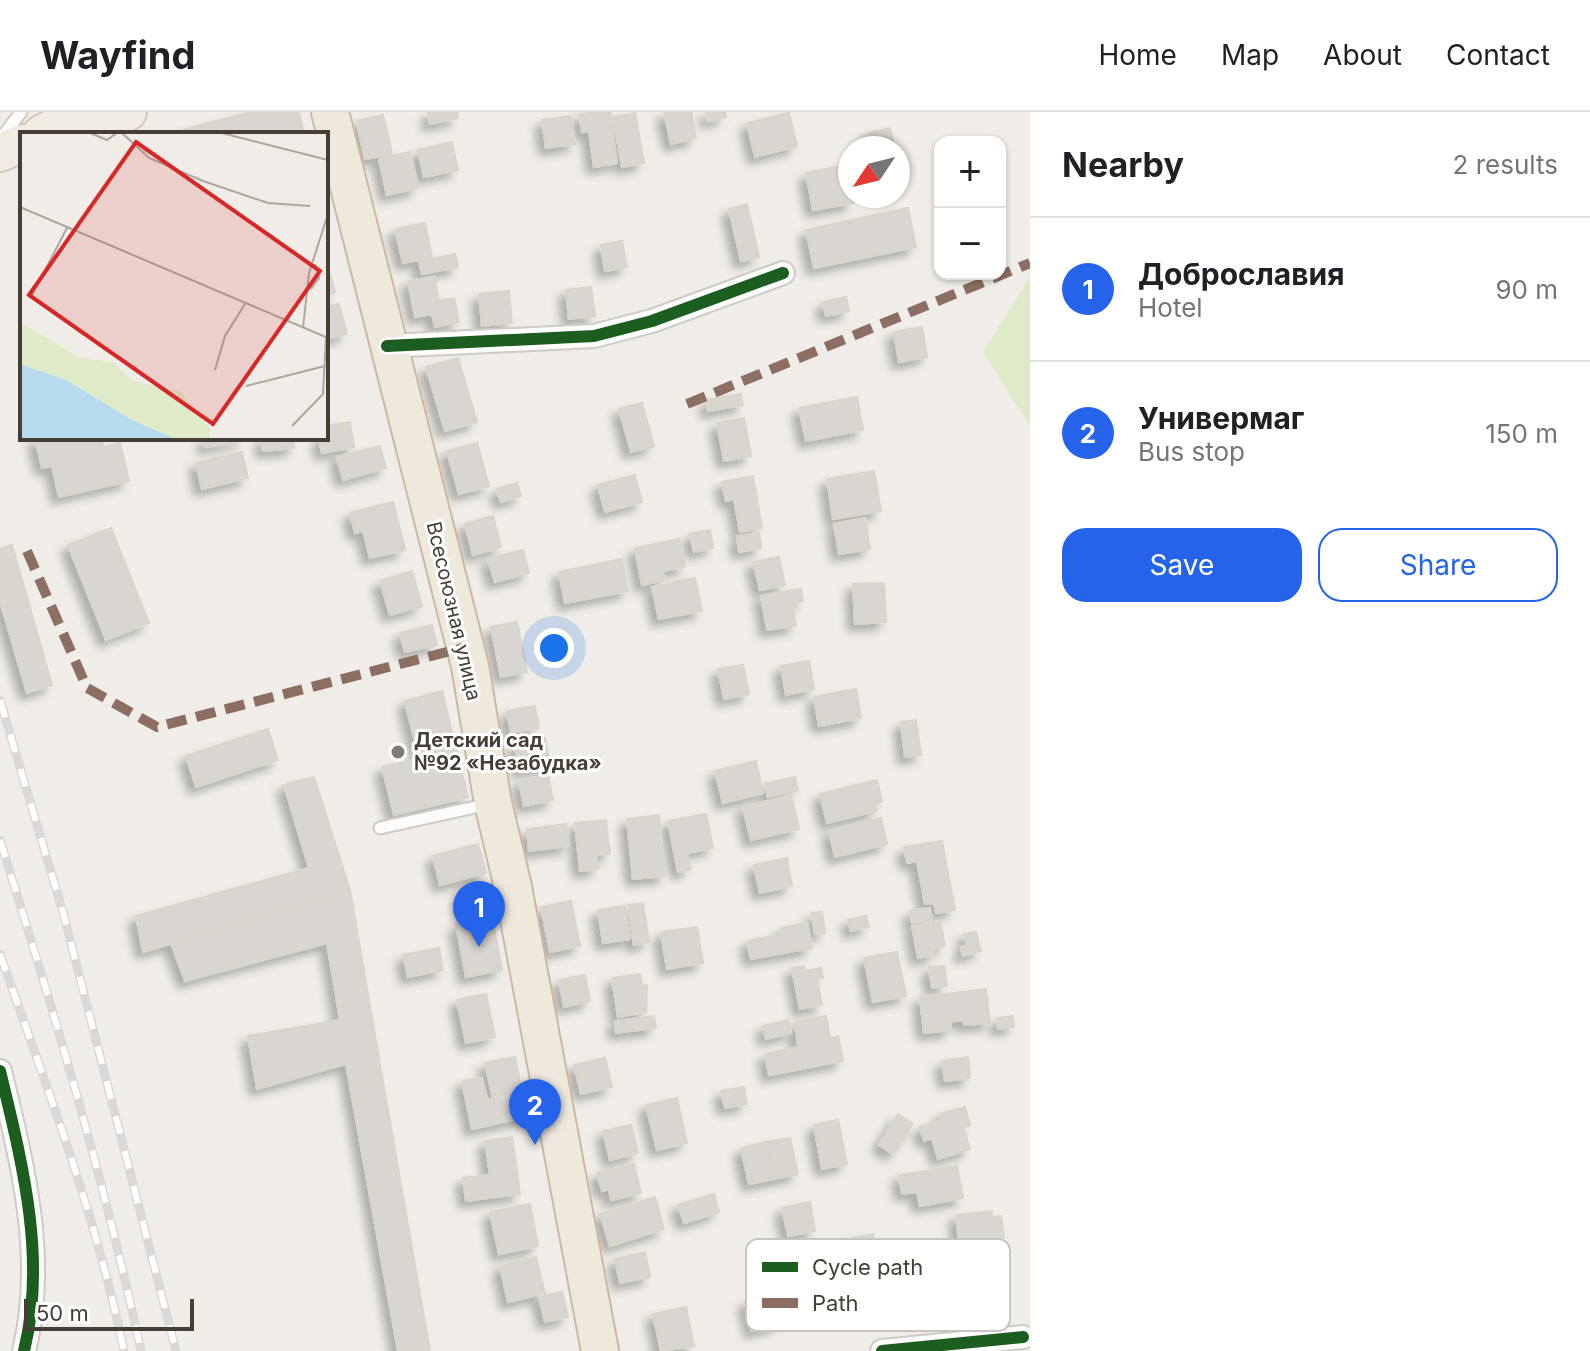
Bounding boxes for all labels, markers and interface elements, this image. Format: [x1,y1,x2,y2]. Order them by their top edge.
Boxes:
text: Wayfind [40,32,195,78]
text: Home [1098,38,1177,72]
text: Map [1221,38,1279,72]
text: About [1323,38,1402,72]
text: Contact [1446,38,1550,72]
inset map [20,132,328,440]
north arrow [838,136,910,208]
map controls [934,136,1006,280]
button: + [934,136,1006,208]
text: Nearby [1062,144,1184,185]
text: 2 results [1453,149,1558,180]
button: − [934,208,1006,280]
text: Доброславия [1138,256,1345,292]
text: 1 [1082,274,1094,305]
text: 90 m [1495,274,1558,305]
text: Hotel [1138,292,1203,323]
text: Универмаг [1138,400,1304,436]
text: 2 [1080,418,1096,449]
text: 150 m [1485,418,1558,449]
text: Bus stop [1138,436,1245,467]
street label: Всесоюзная улица [422,519,486,703]
button: Save [1062,528,1302,602]
button: Share [1318,528,1558,602]
your location [534,628,574,668]
place label: Детский сад №92 «Незабудка» [414,728,602,775]
marker: Детский сад №92 «Незабудка» [389,743,407,761]
pin: 1 [453,881,505,947]
pin: 2 [509,1079,561,1145]
legend [746,1239,1010,1331]
text: Cycle path [812,1254,923,1280]
text: Path [812,1290,859,1316]
scale bar [24,1295,194,1331]
text: 50 m [36,1300,89,1326]

